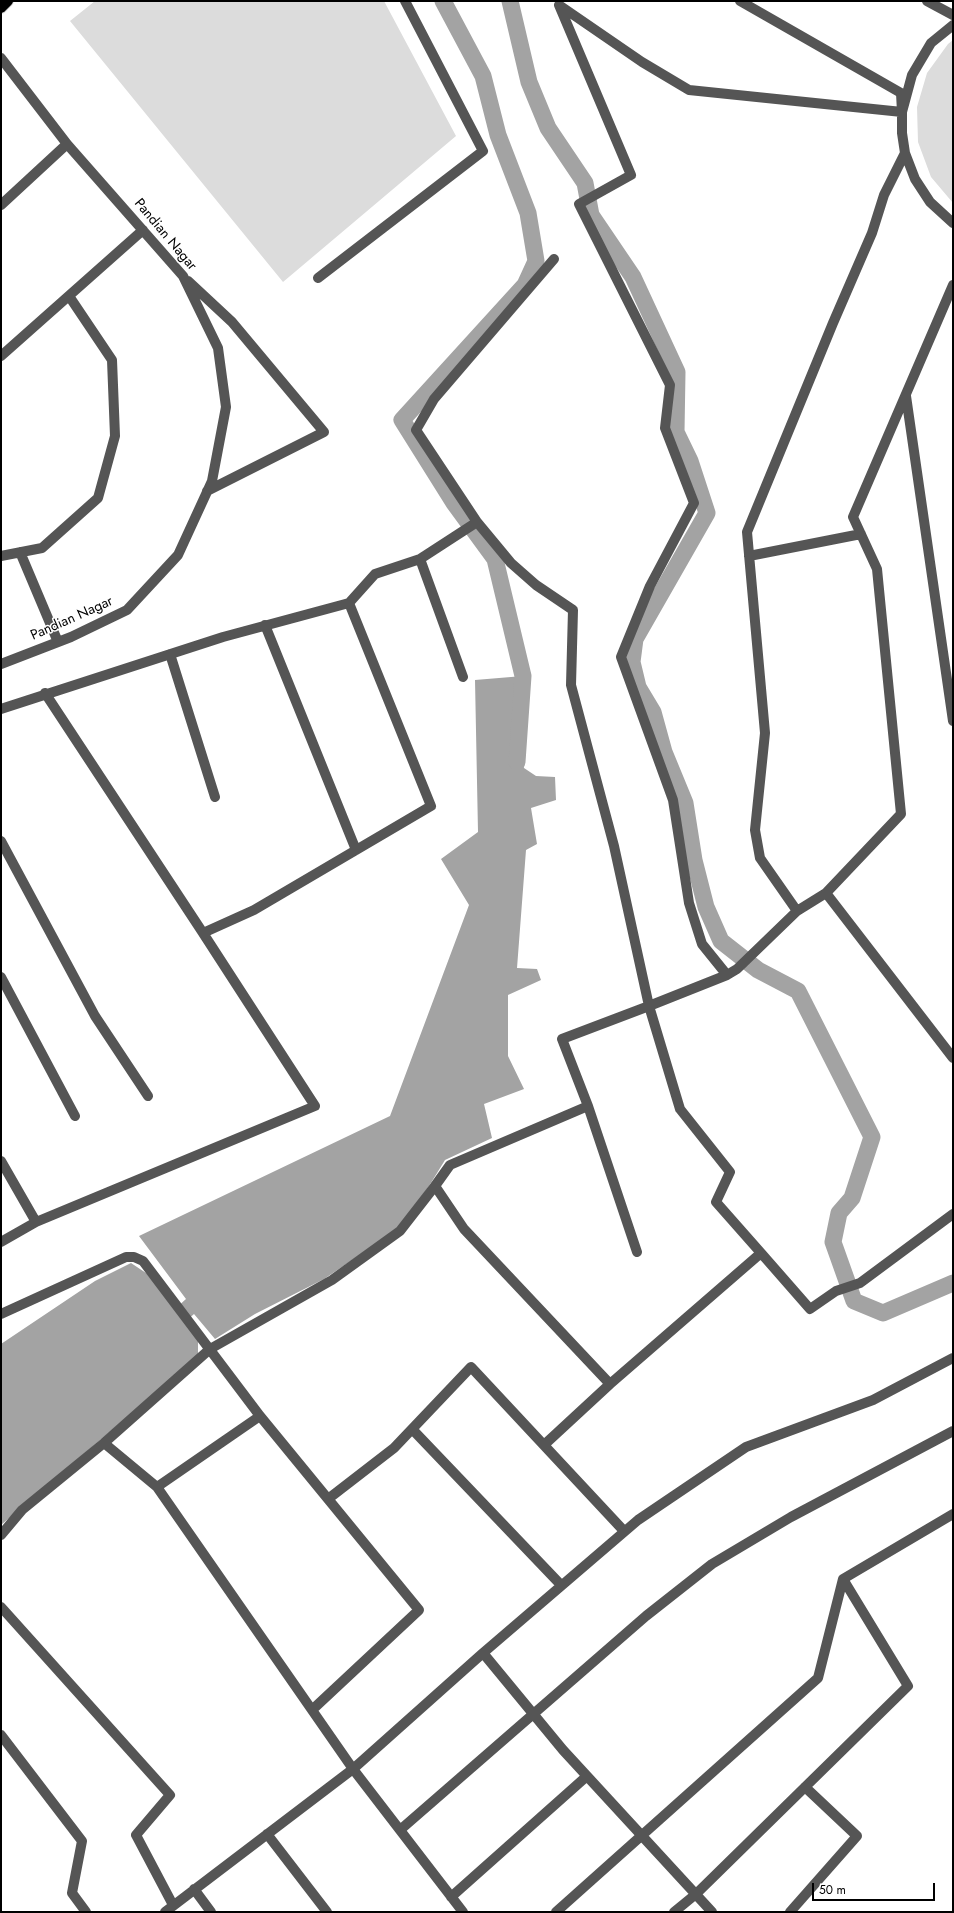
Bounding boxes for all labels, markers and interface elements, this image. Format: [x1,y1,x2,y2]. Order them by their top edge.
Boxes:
street label: Pandian Nagar [130,196,200,274]
street label: Pandian Nagar [28,593,116,645]
scale bar [814,1875,937,1901]
text: 50 m [819,1881,846,1899]

